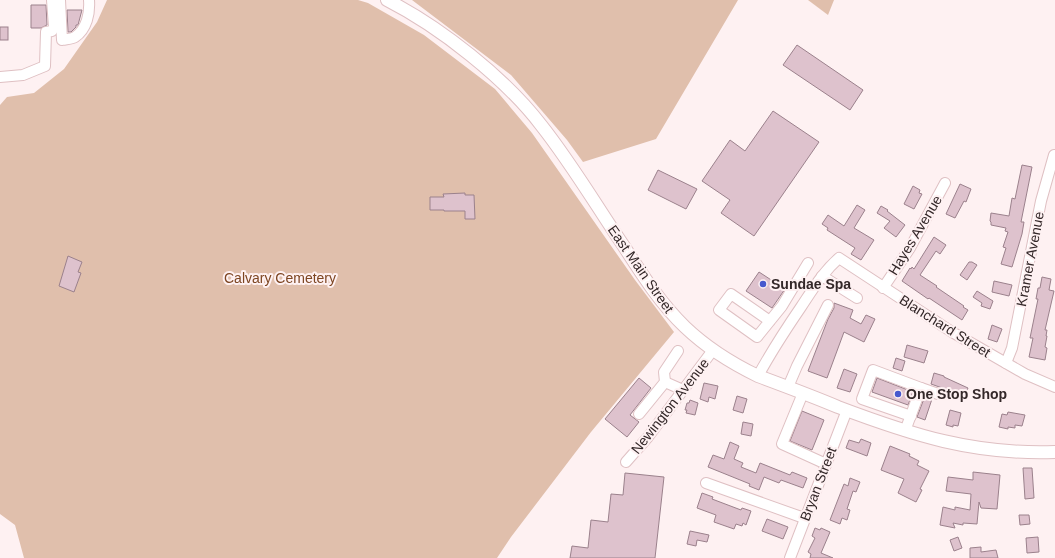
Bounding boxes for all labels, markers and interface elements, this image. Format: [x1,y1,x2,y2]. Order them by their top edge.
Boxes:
street label: Hayes Avenue [885,192,945,278]
street label: Kramer Avenue [1013,210,1047,308]
street label: East Main Street [605,222,677,316]
park label: Calvary Cemetery [224,270,336,286]
place label: Sundae Spa [771,276,851,292]
marker: Sundae Spa [758,279,768,289]
street label: Blanchard Street [897,292,994,360]
street label: Newington Avenue [628,355,712,457]
place label: One Stop Shop [906,386,1007,402]
marker: One Stop Shop [893,389,903,399]
street label: Bryan Street [797,445,839,523]

